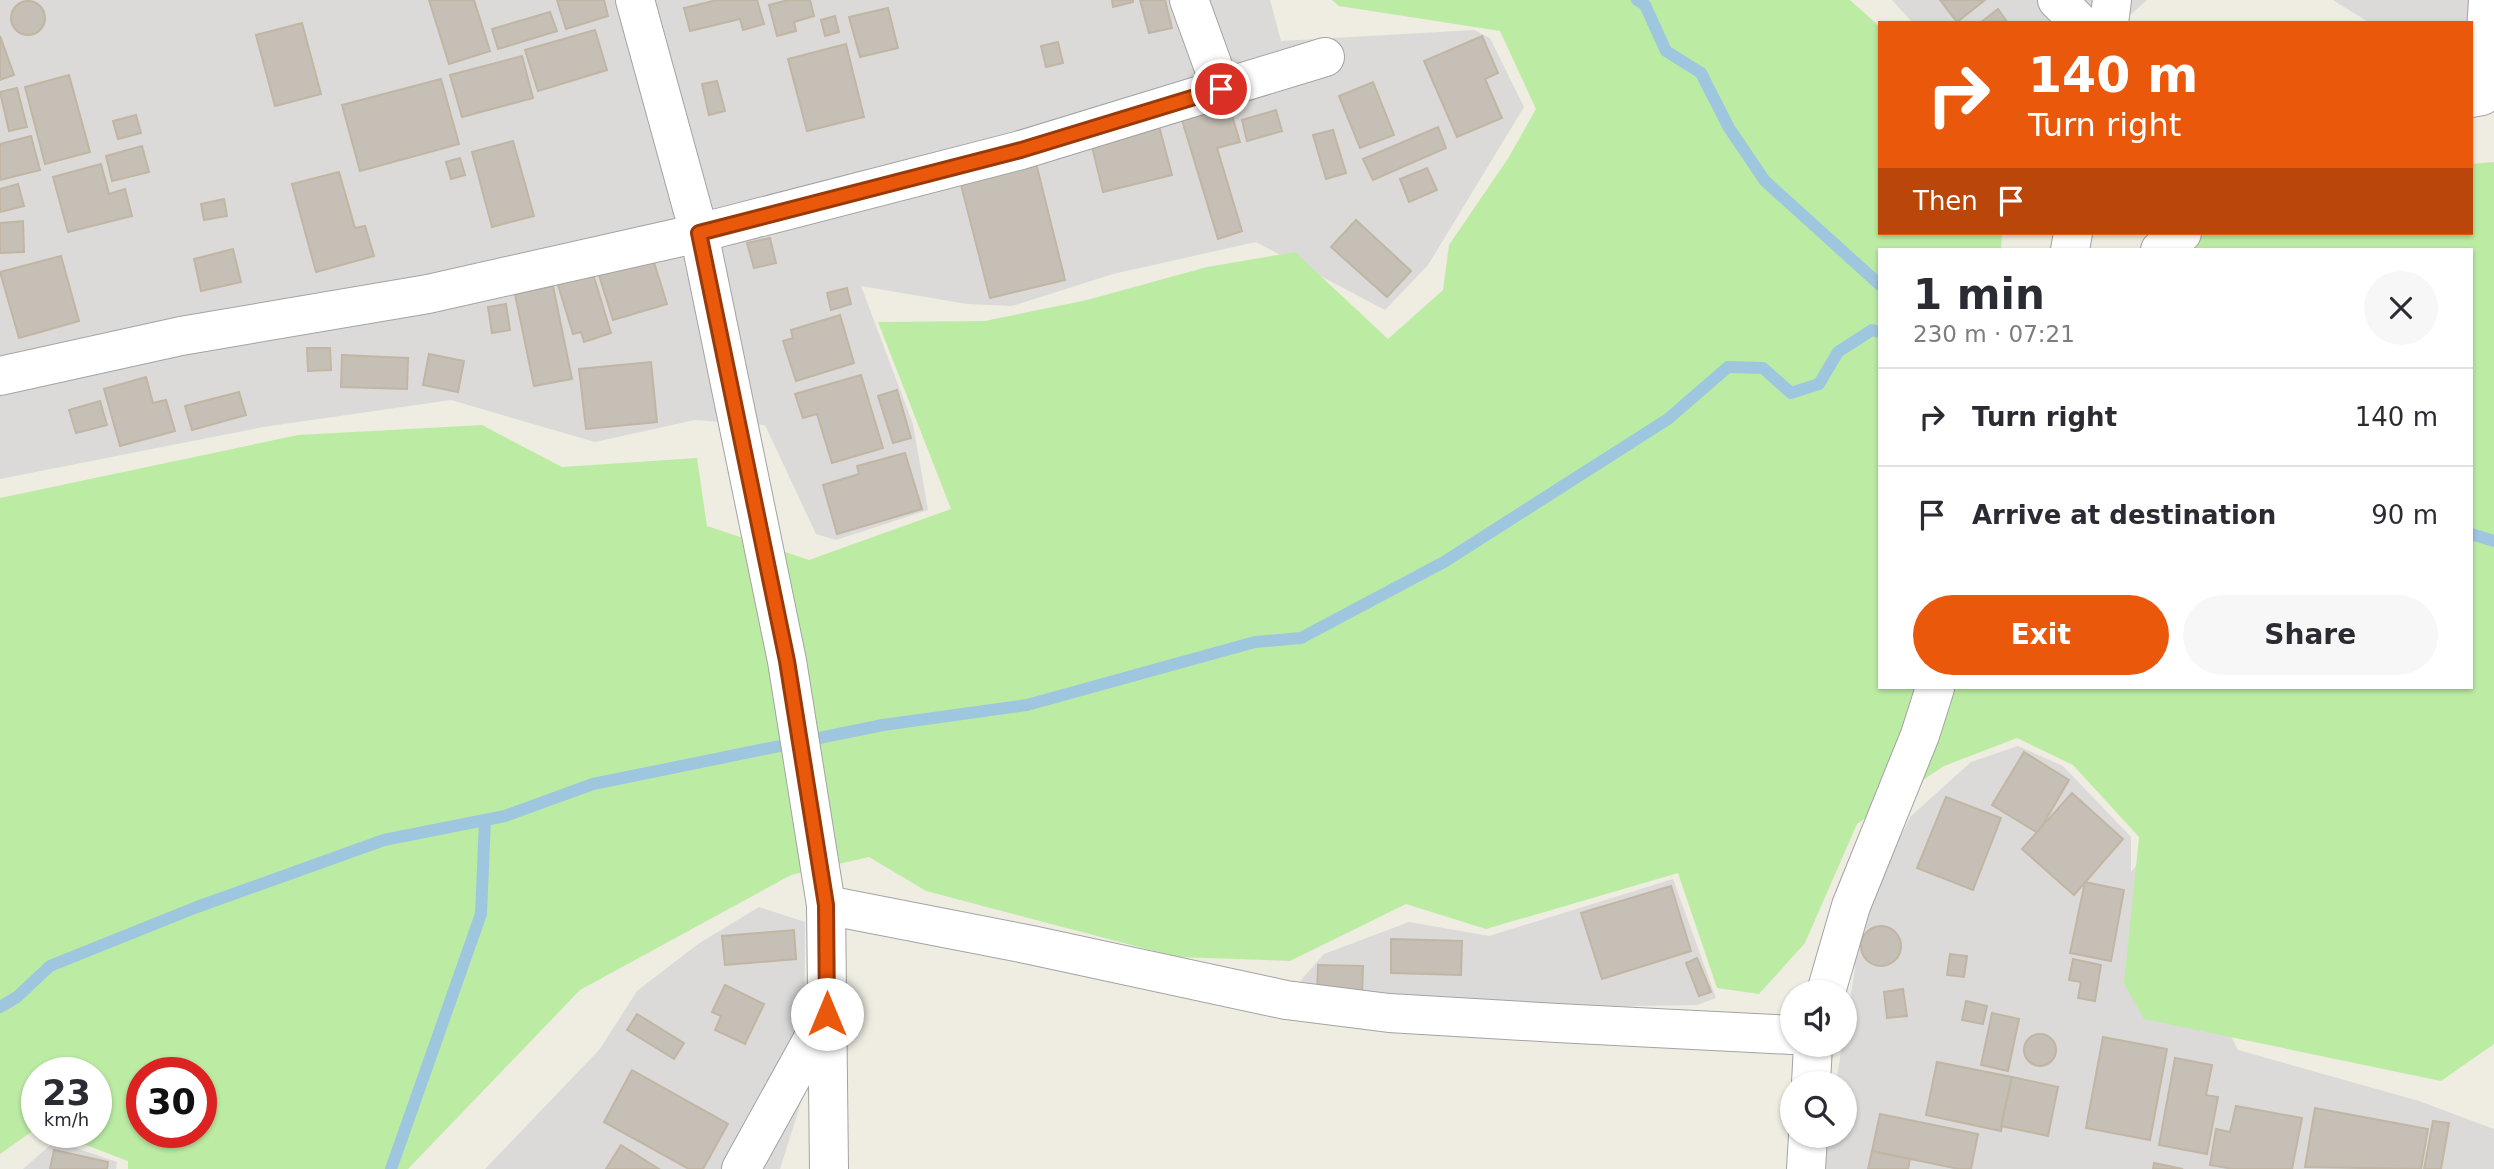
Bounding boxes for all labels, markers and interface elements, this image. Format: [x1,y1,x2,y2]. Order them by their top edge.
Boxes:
text: 140 m [2028,47,2198,104]
icon: right [1913,49,2004,140]
pin [1191,59,1251,119]
icon: arrive [1202,70,1240,108]
text: Turn right [2028,106,2181,144]
icon: arrive [1992,182,2030,220]
text: Then [1913,186,1978,216]
text: 1 min [1913,270,2045,319]
button: close [2364,271,2438,345]
text: 230 m · 07:21 [1913,321,2075,347]
icon: right [1913,398,1951,436]
text: Turn right [1972,402,2117,432]
text: 140 m [2355,402,2438,432]
icon: arrive [1913,496,1951,534]
text: Arrive at destination [1972,500,2276,530]
text: 90 m [2371,500,2438,530]
button: Exit [1913,595,2169,675]
button: Share [2183,595,2438,675]
position arrow [790,977,864,1051]
map controls [1780,980,1857,1148]
button: sound [1780,980,1857,1057]
speed limit sign: 30 [126,1057,217,1148]
button: search [1780,1071,1857,1148]
text: 23 [42,1073,91,1113]
text: km/h [44,1109,89,1130]

